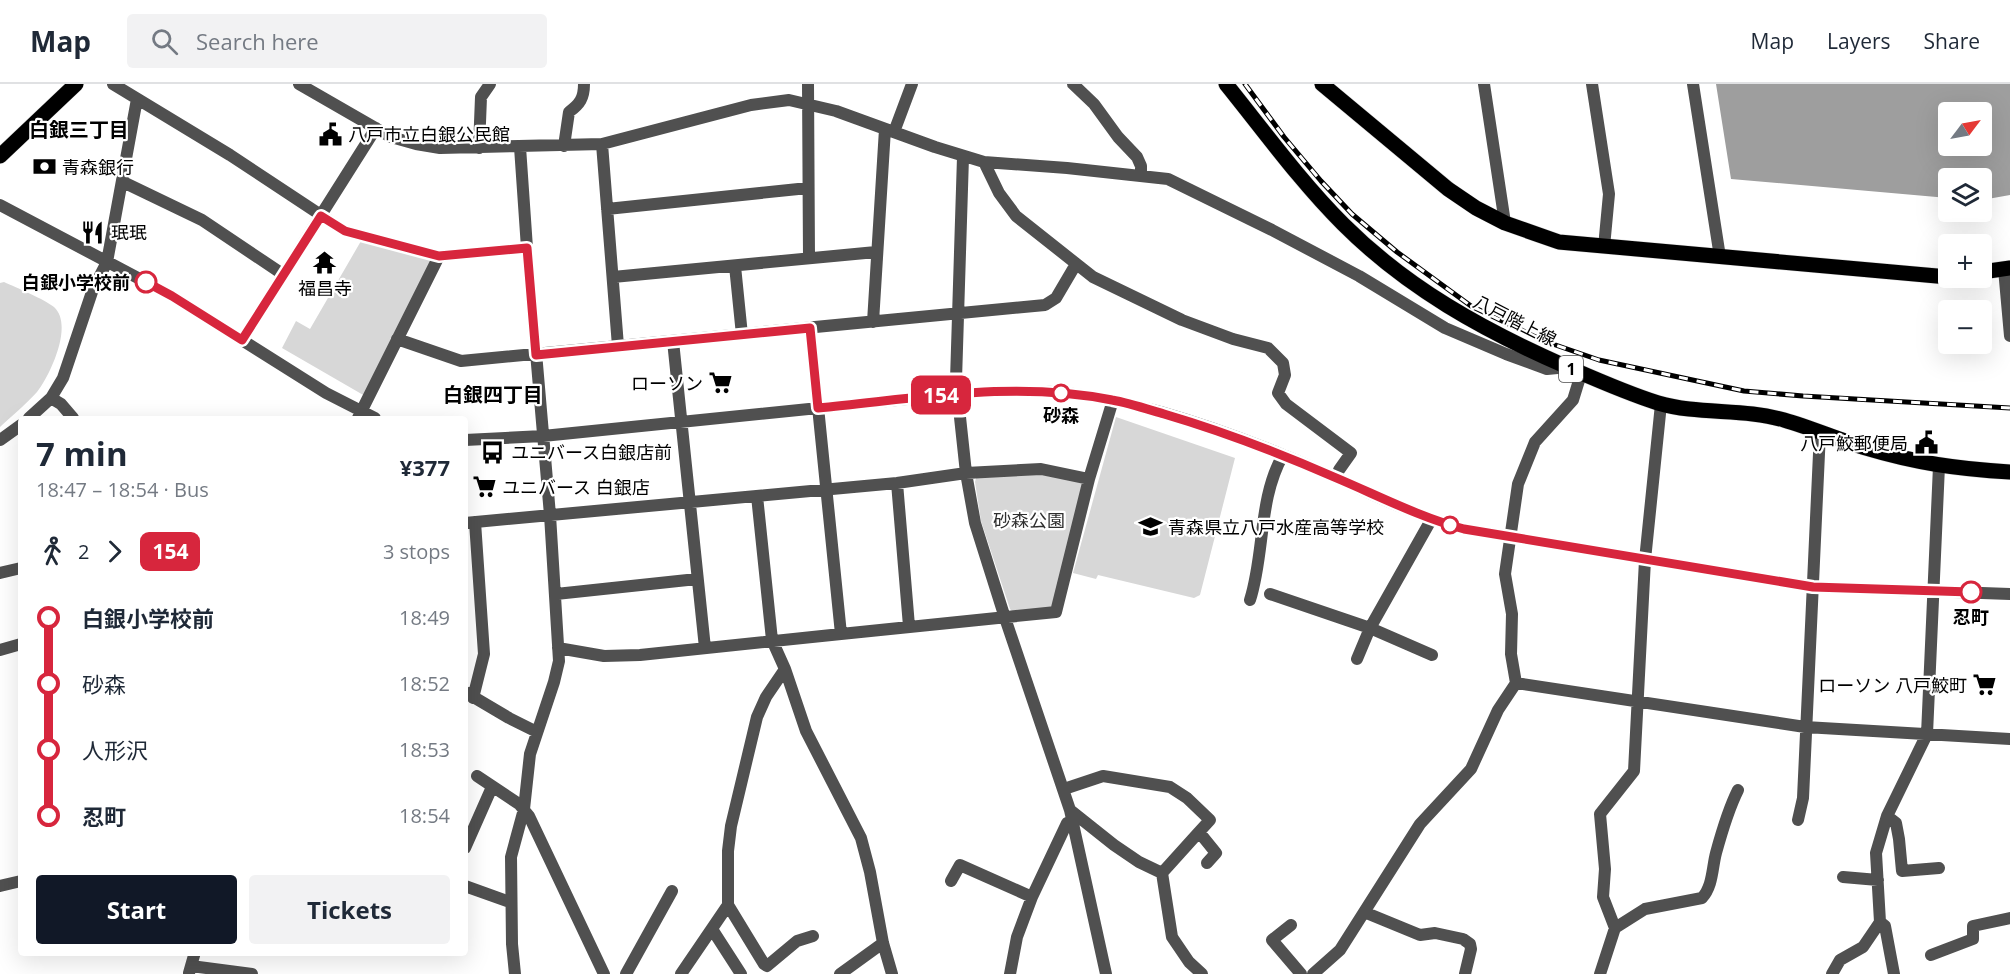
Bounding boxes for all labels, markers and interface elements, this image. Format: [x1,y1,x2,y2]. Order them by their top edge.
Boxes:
search box [127,14,547,68]
text: Map [30,22,91,60]
icon: search [148,25,181,58]
text: Search here [196,26,319,56]
text: Map [1751,27,1794,55]
text: Layers [1827,27,1891,55]
text: Share [1924,27,1980,55]
north arrow [1938,102,1992,156]
map controls [1938,102,1992,354]
district label: 白銀三丁目 [29,116,129,143]
public building icon: 八戸市立白銀公民館 [317,121,343,147]
place label: 八戸市立白銀公民館 [348,122,510,146]
bank icon: 青森銀行 [31,154,57,180]
place label: 青森銀行 [62,155,134,179]
button: layers [1938,168,1992,222]
restaurant icon: 珉珉 [80,219,106,245]
place label: 珉珉 [111,220,147,244]
button: + [1938,234,1992,288]
temple icon: 福昌寺 [312,249,338,275]
place label: 白銀小学校前 [22,270,130,294]
marker: 白銀小学校前 [135,271,157,293]
place label: 福昌寺 [298,276,352,300]
street label: 八戸階上線 [1469,289,1561,351]
button: − [1938,300,1992,354]
road number: 1 [1559,356,1583,382]
supermarket icon: ローソン [708,370,734,396]
place label: ローソン [631,371,703,395]
line badge: 154 [906,376,976,414]
district label: 白銀四丁目 [443,381,543,408]
text: 154 [923,381,959,409]
marker: 砂森 [1052,384,1070,402]
place label: 砂森 [1043,403,1079,427]
public building icon: 八戸鮫郵便局 [1913,430,1939,456]
text: 7 min [36,431,128,476]
place label: 八戸鮫郵便局 [1800,431,1908,455]
bus stop icon: ユニバース白銀店前 [480,439,506,465]
place label: ユニバース白銀店前 [511,440,672,464]
text: ¥377 [400,452,450,482]
supermarket icon: ユニバース 白銀店 [471,474,497,500]
place label: ユニバース 白銀店 [502,475,650,499]
text: 18:47 – 18:54 · Bus [36,476,209,503]
park label: 砂森公園 [993,508,1065,532]
school or university icon: 青森県立八戸水産高等学校 [1137,514,1163,540]
place label: 青森県立八戸水産高等学校 [1168,515,1384,539]
unlabelled marker [1441,516,1459,534]
icon: walk [36,535,69,568]
icon: forward [98,535,131,568]
text: 154 [152,537,188,565]
text: 2 [78,538,89,565]
text: 3 stops [383,538,450,565]
marker: 忍町 [1960,581,1982,603]
text: 白銀小学校前 [82,603,214,633]
text: 18:49 [399,604,450,631]
place label: 忍町 [1953,605,1989,629]
text: 砂森 [82,669,126,699]
text: 18:52 [399,670,450,697]
supermarket icon: ローソン 八戸鮫町 [1972,672,1998,698]
place label: ローソン 八戸鮫町 [1818,673,1967,697]
text: 人形沢 [82,735,148,765]
text: 18:53 [399,736,450,763]
text: 忍町 [82,801,126,831]
text: 18:54 [399,802,450,829]
button: Start [36,875,237,944]
button: Tickets [249,875,450,944]

